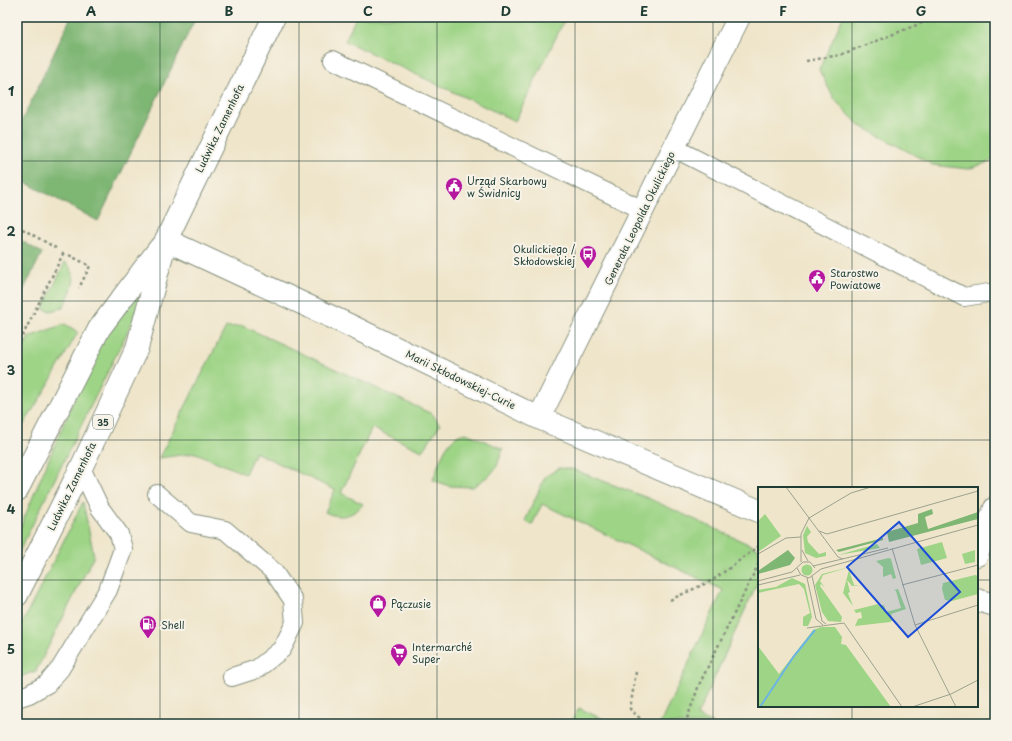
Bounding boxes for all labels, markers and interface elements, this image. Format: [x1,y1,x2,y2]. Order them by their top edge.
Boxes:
text: A [86,1,96,20]
text: B [225,1,234,20]
text: C [363,1,373,20]
text: D [501,1,511,20]
text: E [640,1,648,20]
text: F [779,1,787,20]
text: G [916,1,926,20]
text: 1 [8,81,14,100]
street label: Ludwika Zamenhofa [191,81,247,175]
street label: Generała Leopolda Okulickiego [600,148,678,288]
place label: Urząd Skarbowy w Świdnicy [467,173,547,200]
public building icon: Urząd Skarbowy w Świdnicy [444,176,464,201]
text: 2 [6,221,16,240]
place label: Okulickiego / Skłodowskiej [513,241,576,268]
bus stop icon: Okulickiego / Skłodowskiej [578,244,598,269]
place label: Starostwo Powiatowe [830,265,881,292]
public building icon: Starostwo Powiatowe [807,268,827,293]
street label: Marii Skłodowskiej-Curie [403,346,519,412]
text: 3 [7,360,16,379]
road number: 35 [93,415,113,429]
street label: Ludwika Zamenhofa [43,439,99,533]
inset map [758,487,978,707]
text: 4 [7,499,16,518]
shop icon: Pączusie [368,593,388,618]
place label: Pączusie [391,596,431,611]
fuel station icon: Shell [138,614,158,639]
place label: Shell [161,617,185,632]
text: 5 [7,639,15,658]
place label: Intermarché Super [412,639,472,666]
supermarket icon: Intermarché Super [389,642,409,667]

